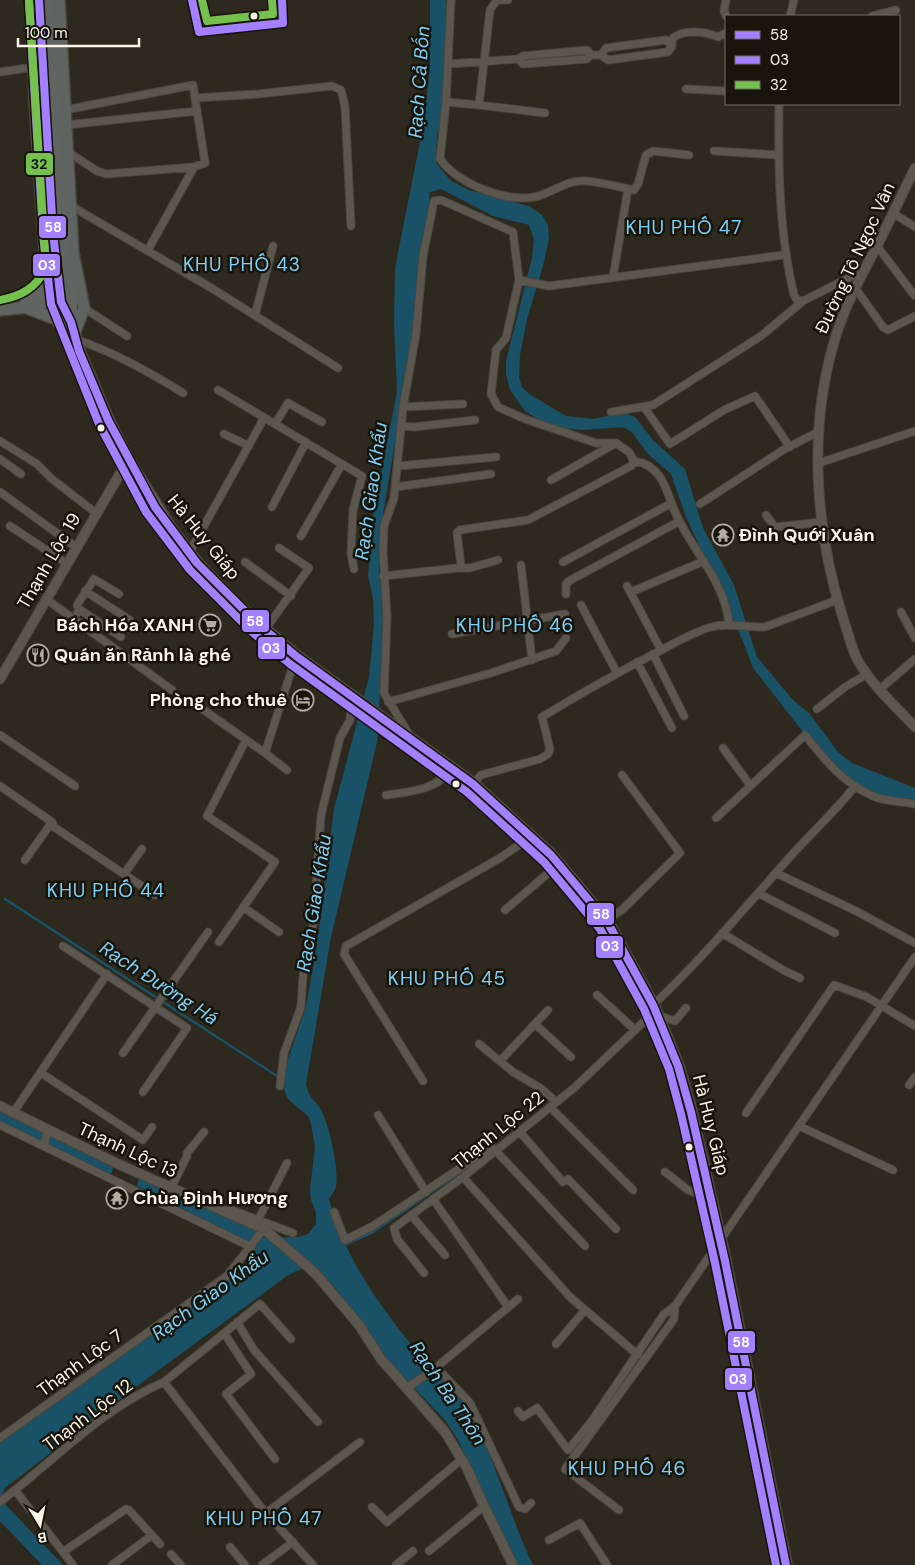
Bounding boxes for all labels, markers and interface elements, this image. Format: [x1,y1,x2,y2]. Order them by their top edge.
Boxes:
unlabelled marker [249,11,259,21]
scale bar [18,15,139,47]
legend [725,15,900,105]
text: 100 m [25,23,68,43]
water label: Rạch Cả Bốn [403,25,435,139]
text: 58 [770,25,788,45]
text: 03 [770,50,789,70]
text: 32 [770,75,788,95]
line badge: 32 [25,152,54,176]
text: 32 [31,155,47,173]
street label: Đường Tô Ngọc Vân [809,178,901,338]
line badge: 58 [38,215,67,239]
district label: KHU PHỐ 47 [626,215,742,240]
text: 58 [44,218,62,236]
district label: KHU PHỐ 43 [183,252,301,277]
line badge: 03 [32,253,61,277]
text: 03 [38,256,56,274]
water label: Rạch Giao Khẩu [349,420,393,561]
unlabelled marker [96,423,106,433]
street label: Hà Huy Giáp [162,489,246,585]
street label: Thạnh Lộc 19 [12,508,86,614]
temple icon: Đình Quới Xuân [711,523,735,547]
place label: Đình Quới Xuân [739,523,875,547]
line badge: 58 [241,609,270,633]
text: 58 [246,612,264,630]
place label: Bách Hóa XANH [56,613,194,637]
supermarket icon: Bách Hóa XANH [198,613,222,637]
district label: KHU PHỐ 46 [456,613,574,638]
line badge: 03 [257,636,286,660]
text: 03 [262,639,280,657]
restaurant icon: Quán ăn Rảnh là ghé [26,643,50,667]
place label: Quán ăn Rảnh là ghé [54,643,231,667]
place label: Phòng cho thuê [150,688,287,712]
hotel icon: Phòng cho thuê [291,688,315,712]
unlabelled marker [451,779,461,789]
water label: Rạch Giao Khẩu [291,832,337,974]
district label: KHU PHỐ 44 [47,878,165,903]
line badge: 58 [586,902,615,926]
text: 58 [592,905,610,923]
water label: Rạch Đường Há [95,935,223,1031]
line badge: 03 [595,935,624,959]
text: 03 [601,937,619,955]
district label: KHU PHỐ 45 [388,966,506,991]
street label: Hà Huy Giáp [687,1072,735,1178]
street label: Thạnh Lộc 22 [447,1086,549,1174]
street label: Thạnh Lộc 13 [75,1117,181,1183]
unlabelled marker [684,1142,694,1152]
temple icon: Chùa Định Hương [105,1186,129,1210]
place label: Chùa Định Hương [133,1186,288,1210]
water label: Rạch Giao Khẩu [146,1244,274,1346]
street label: Thạnh Lộc 7 [32,1324,128,1402]
line badge: 58 [727,1330,756,1354]
text: 58 [732,1333,750,1351]
water label: Rạch Ba Thôn [404,1336,492,1450]
line badge: 03 [724,1367,753,1391]
text: 03 [729,1370,747,1388]
street label: Thạnh Lộc 12 [38,1373,138,1457]
district label: KHU PHỐ 46 [568,1456,686,1481]
north arrow [15,1500,65,1550]
district label: KHU PHỐ 47 [206,1506,322,1531]
text: B [36,1528,48,1547]

